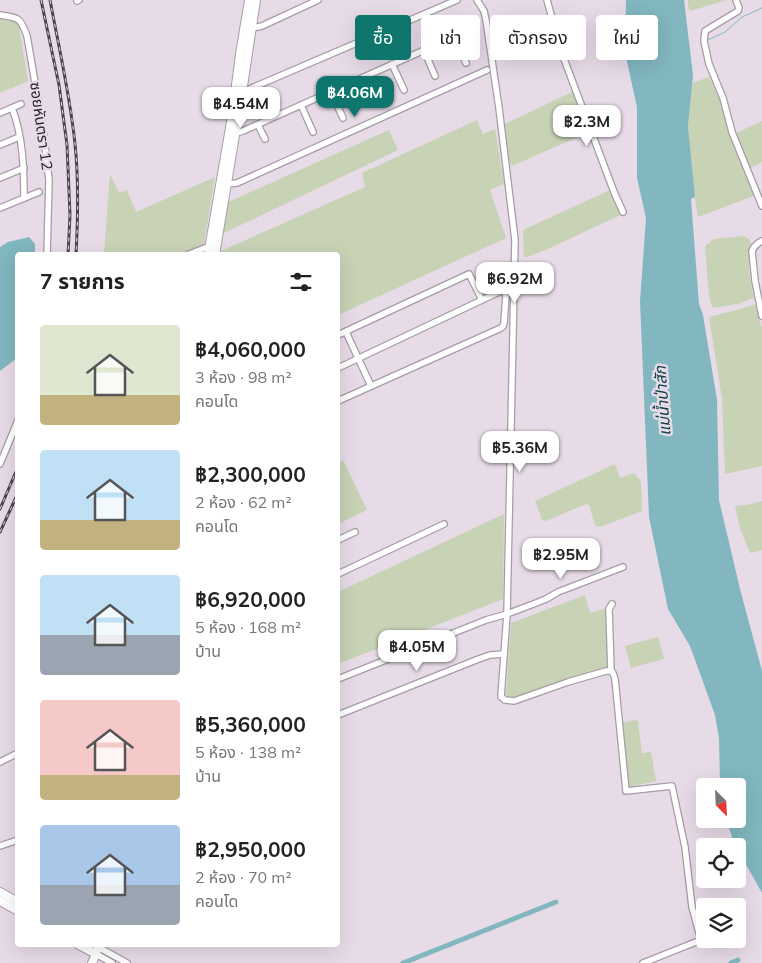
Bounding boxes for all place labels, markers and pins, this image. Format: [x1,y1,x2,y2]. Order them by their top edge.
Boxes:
pin: ฿4.06M [314,76,396,118]
pin: ฿4.54M [200,86,282,129]
pin: ฿2.3M [552,104,622,147]
pin: ฿6.92M [474,262,556,304]
pin: ฿5.36M [479,430,561,473]
pin: ฿2.95M [520,538,602,580]
pin: ฿4.05M [376,630,458,672]

